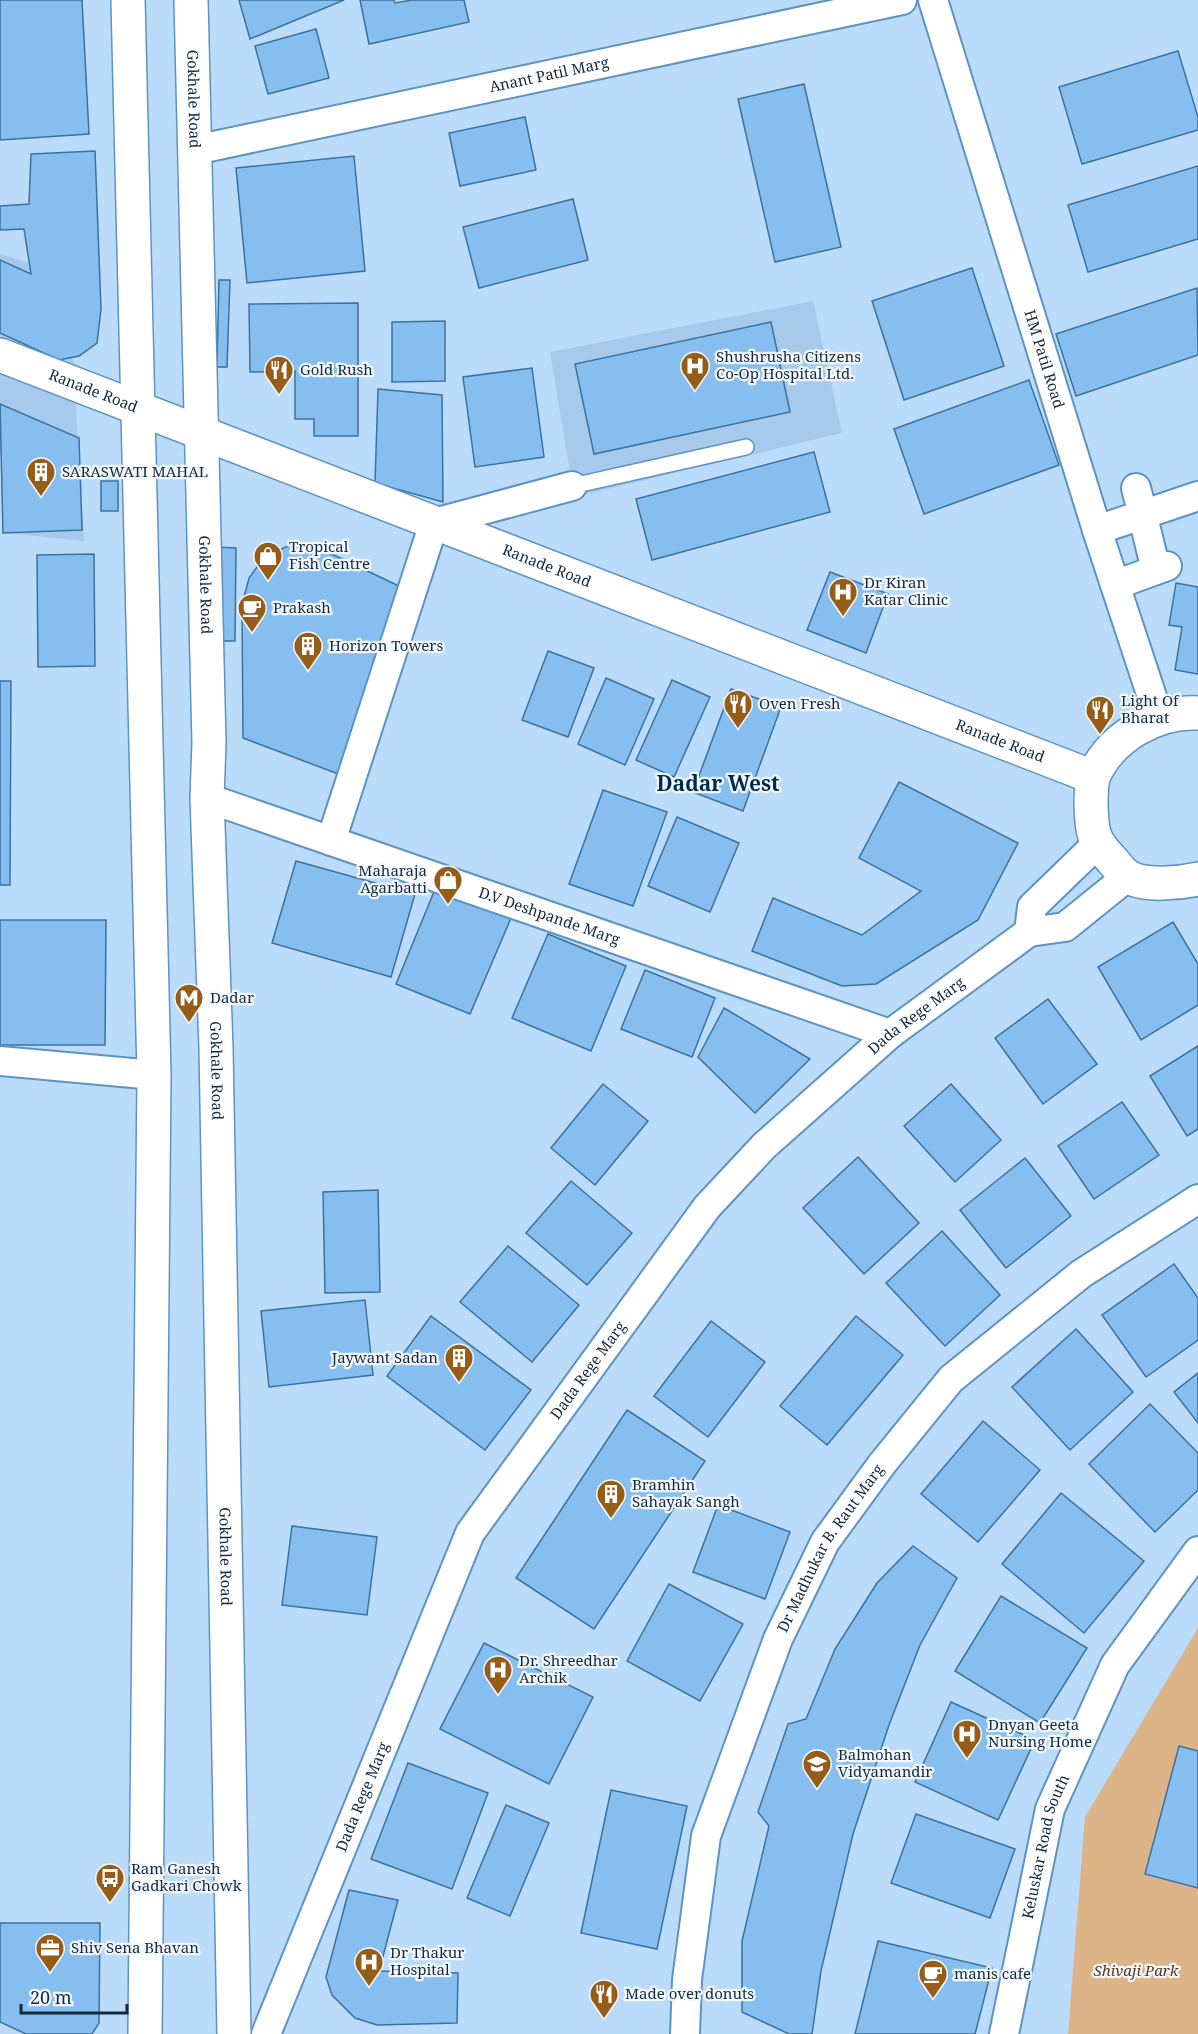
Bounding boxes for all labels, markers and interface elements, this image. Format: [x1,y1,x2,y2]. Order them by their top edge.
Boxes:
street label: Gokhale Road [183,49,206,149]
street label: Anant Patil Marg [487,52,610,96]
street label: HM Patil Road [1020,307,1070,411]
place label: Shushrusha Citizens Co-Op Hospital Ltd. [716,346,861,383]
hospital icon: Shushrusha Citizens Co-Op Hospital Ltd. [679,350,711,392]
restaurant icon: Gold Rush [263,354,295,396]
place label: Gold Rush [300,359,373,379]
street label: Ranade Road [46,364,141,416]
building icon: SARASWATI MAHAL [25,456,57,498]
place label: SARASWATI MAHAL [62,461,208,481]
street label: Gokhale Road [195,535,217,634]
place label: Tropical Fish Centre [289,536,370,573]
street label: Ranade Road [500,539,594,591]
shop icon: Tropical Fish Centre [252,540,284,582]
place label: Dr Kiran Katar Clinic [864,572,948,609]
hospital icon: Dr Kiran Katar Clinic [827,576,859,618]
cafe icon: Prakash [236,592,268,634]
place label: Prakash [273,597,331,617]
building icon: Horizon Towers [292,630,324,672]
place label: Horizon Towers [329,635,443,655]
restaurant icon: Oven Fresh [722,688,754,730]
place label: Light Of Bharat [1121,690,1180,727]
place label: Oven Fresh [759,693,841,713]
restaurant icon: Light Of Bharat [1084,694,1116,736]
street label: Ranade Road [953,714,1048,766]
district label: Dadar West [656,769,780,797]
place label: Maharaja Agarbatti [358,860,427,897]
shop icon: Maharaja Agarbatti [432,864,464,906]
street label: D.V Deshpande Marg [476,882,623,949]
street label: Dada Rege Marg [863,972,968,1058]
metro station icon: Dadar [173,982,205,1024]
place label: Dadar [210,987,254,1007]
street label: Gokhale Road [206,1021,228,1120]
street label: Dada Rege Marg [545,1317,630,1423]
building icon: Jaywant Sadan [443,1342,475,1384]
place label: Jaywant Sadan [331,1347,438,1367]
street label: Dr Madhukar B. Raut Marg [772,1460,888,1635]
place label: Bramhin Sahayak Sangh [632,1474,740,1511]
building icon: Bramhin Sahayak Sangh [595,1478,627,1520]
street label: Gokhale Road [215,1507,237,1606]
place label: Dr. Shreedhar Archik [519,1650,618,1687]
hospital icon: Dr. Shreedhar Archik [482,1654,514,1696]
place label: Dnyan Geeta Nursing Home [988,1714,1092,1751]
hospital icon: Dnyan Geeta Nursing Home [951,1718,983,1760]
street label: Dada Rege Marg [330,1739,393,1854]
place label: Balmohan Vidyamandir [838,1744,932,1781]
school or university icon: Balmohan Vidyamandir [801,1748,833,1790]
street label: Keluskar Road South [1017,1771,1073,1921]
place label: Ram Ganesh Gadkari Chowk [131,1858,242,1895]
bus stop icon: Ram Ganesh Gadkari Chowk [94,1862,126,1904]
office icon: Shiv Sena Bhavan [34,1932,66,1974]
place label: Shiv Sena Bhavan [71,1937,199,1957]
place label: Dr Thakur Hospital [390,1942,464,1979]
hospital icon: Dr Thakur Hospital [353,1946,385,1988]
cafe icon: manis cafe [917,1958,949,2000]
park label: Shivaji Park [1094,1960,1179,1980]
place label: manis cafe [954,1963,1031,1983]
scale bar [21,1977,128,2015]
restaurant icon: Made over donuts [588,1978,620,2020]
place label: Made over donuts [625,1983,754,2003]
text: 20 m [30,1985,72,2009]

